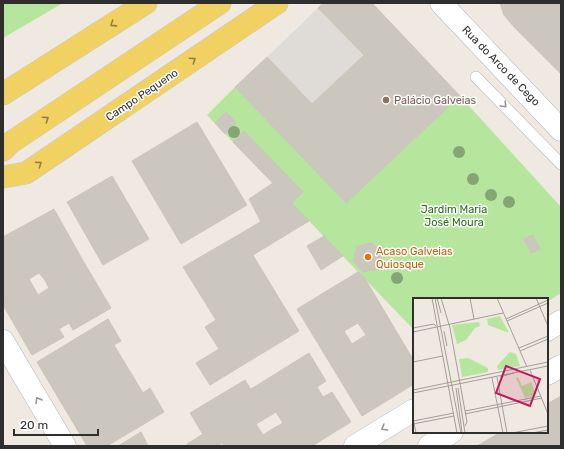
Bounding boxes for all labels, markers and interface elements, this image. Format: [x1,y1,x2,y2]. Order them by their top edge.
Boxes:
one-way arrow [110,19,117,27]
street label: Rua do Arco de Cego [459,23,543,109]
one-way arrow [189,57,196,65]
street label: Campo Pequeno [103,66,181,124]
place label: Palácio Galveias [394,94,477,107]
marker: Palácio Galveias [381,95,391,105]
one-way arrow [499,100,506,108]
one-way arrow [42,117,49,124]
one-way arrow [35,161,42,169]
park label: Jardim Maria José Moura [421,203,487,229]
place label: Acaso Galveias Quiosque [376,245,453,271]
marker: Acaso Galveias Quiosque [363,252,373,262]
inset map [413,298,548,433]
one-way arrow [35,397,42,404]
scale bar [14,411,98,437]
text: 20 m [20,418,48,432]
one-way arrow [381,424,388,431]

